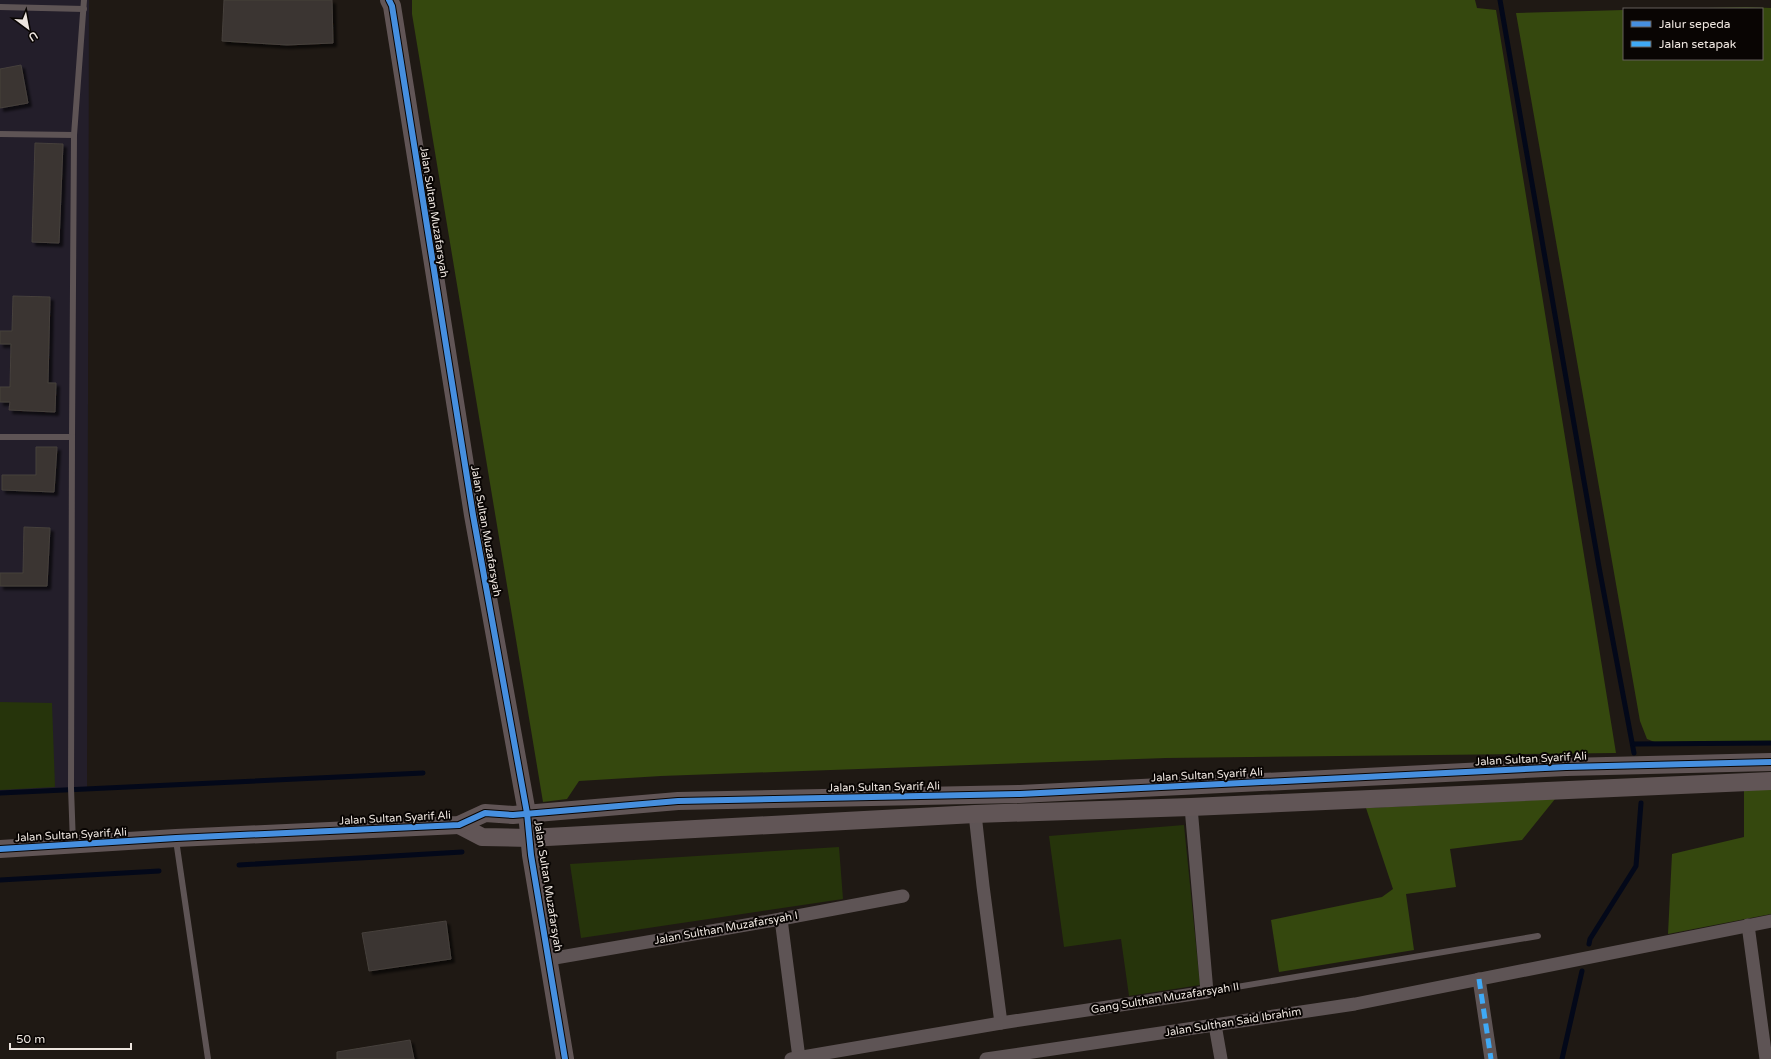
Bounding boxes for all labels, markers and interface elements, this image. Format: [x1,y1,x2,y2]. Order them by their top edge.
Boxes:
north arrow [8,8,48,48]
legend [1623,8,1763,60]
text: Jalur sepeda [1659,17,1731,31]
text: U [26,28,40,44]
text: Jalan setapak [1659,37,1737,51]
street label: Jalan Sultan Muzafarsyah [417,145,451,279]
street label: Jalan Sultan Muzafarsyah [468,464,504,598]
street label: Jalan Sultan Syarif Ali [1475,750,1587,768]
street label: Jalan Sultan Syarif Ali [1151,766,1263,784]
street label: Jalan Sultan Syarif Ali [828,780,940,794]
street label: Jalan Sultan Syarif Ali [339,809,451,827]
street label: Jalan Sultan Muzafarsyah [531,819,565,953]
street label: Jalan Sultan Syarif Ali [15,826,127,844]
street label: Jalan Sulthan Muzafarsyah I [653,909,799,947]
street label: Gang Sulthan Muzafarsyah II [1090,980,1240,1016]
street label: Jalan Sulthan Said Ibrahim [1164,1005,1302,1039]
scale bar [10,1025,131,1051]
text: 50 m [16,1032,45,1046]

